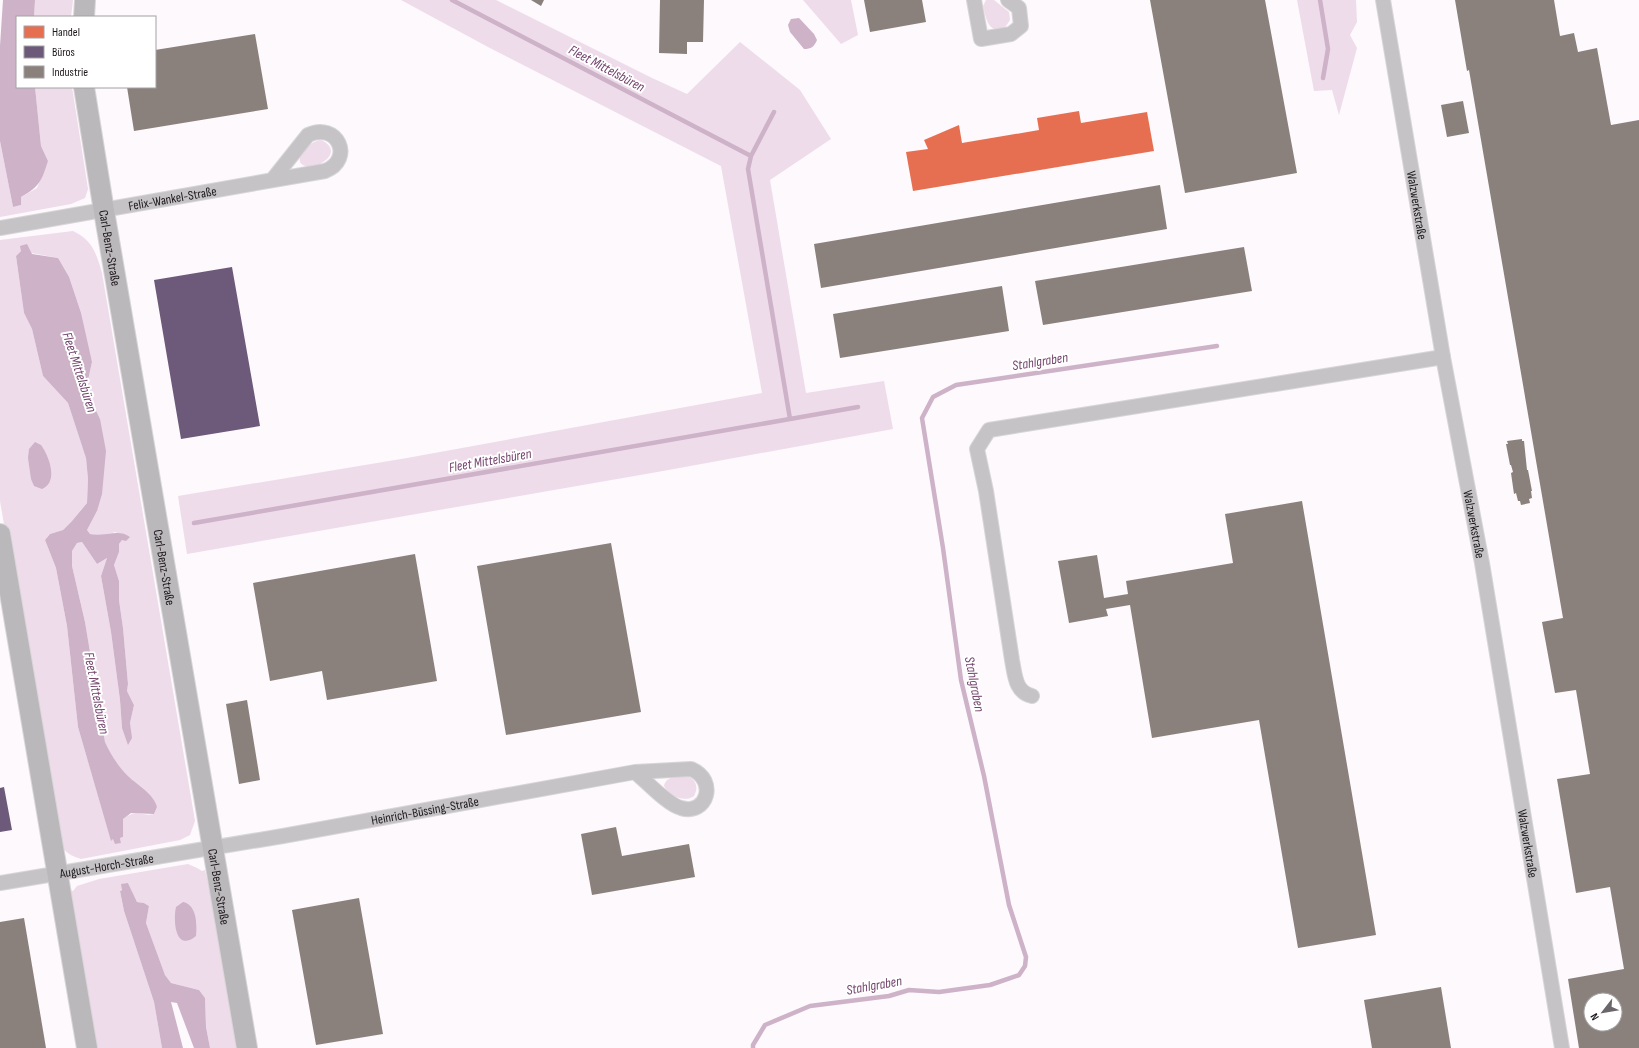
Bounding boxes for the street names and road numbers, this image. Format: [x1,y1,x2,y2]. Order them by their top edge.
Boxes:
street label: Walzwerkstraße [1403,170,1430,241]
street label: Felix-Wankel-Straße [127,183,218,214]
street label: Carl-Benz-Straße [95,209,124,287]
street label: Walzwerkstraße [1459,489,1488,560]
street label: Carl-Benz-Straße [150,528,178,607]
street label: Heinrich-Büssing-Straße [370,794,480,829]
street label: Walzwerkstraße [1514,808,1541,879]
street label: Carl-Benz-Straße [204,848,233,926]
street label: August-Horch-Straße [58,851,155,882]

